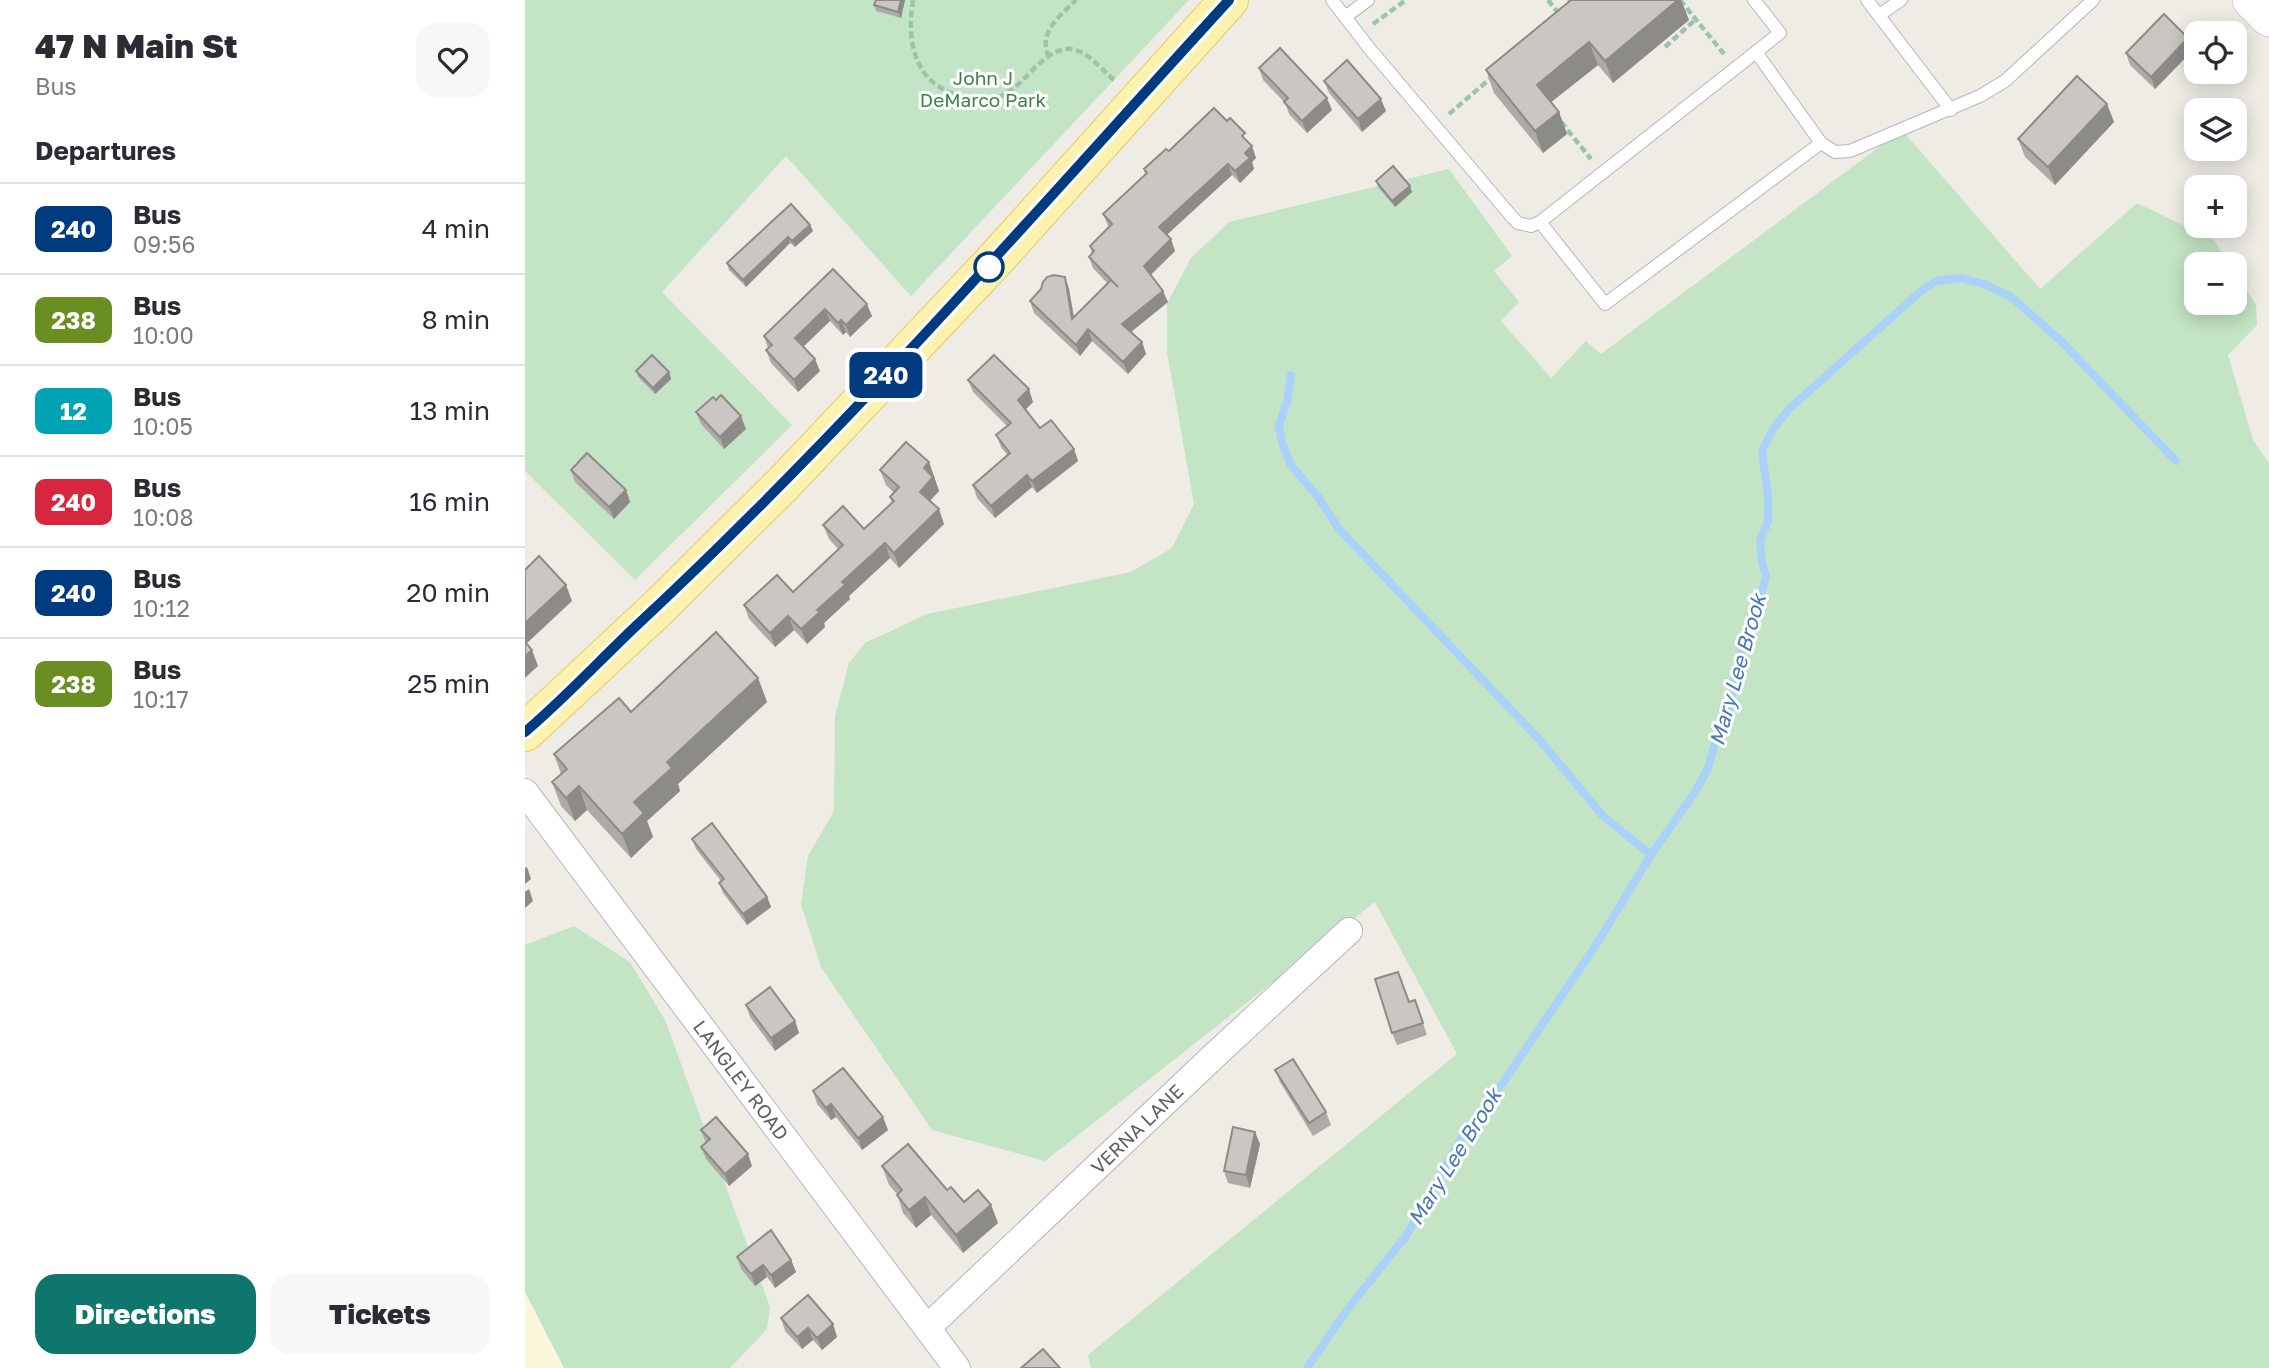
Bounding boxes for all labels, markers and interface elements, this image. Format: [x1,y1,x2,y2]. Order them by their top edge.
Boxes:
map controls [2184,21,2247,315]
button: locate [2184,21,2247,84]
button: heart [416,23,490,97]
text: 47 N Main St [35,26,238,65]
park label: John J DeMarco Park [920,66,1046,111]
text: Bus [35,72,77,100]
button: layers [2184,98,2247,161]
text: Departures [35,135,176,166]
button: + [2184,175,2247,238]
text: Bus [133,199,181,230]
text: 4 min [422,213,490,244]
text: 240 [51,214,96,243]
text: 09:56 [133,230,195,258]
unlabelled marker [974,252,1004,282]
button: − [2184,252,2247,315]
text: Bus [133,290,181,321]
text: 8 min [422,304,490,335]
text: 238 [51,305,96,334]
text: 10:00 [133,321,194,349]
line badge: 240 [846,352,926,398]
text: 240 [863,360,909,389]
text: Bus [133,381,181,412]
text: 13 min [410,395,490,426]
text: 12 [60,396,87,425]
text: 10:05 [133,412,193,440]
text: Bus [133,472,181,503]
text: 16 min [409,486,490,517]
text: 240 [51,487,96,516]
text: 10:08 [133,503,194,531]
text: Bus [133,563,181,594]
text: 20 min [406,577,490,608]
text: 240 [51,578,96,607]
water label: Mary Lee Brook [1703,589,1772,748]
text: 10:12 [133,594,190,622]
text: Bus [133,654,181,685]
text: 25 min [407,668,490,699]
text: 238 [51,669,96,698]
text: 10:17 [133,685,189,713]
street label: LANGLEY ROAD [689,1015,794,1144]
street label: VERNA LANE [1086,1079,1188,1178]
water label: Mary Lee Brook [1402,1082,1508,1230]
button: Directions [35,1274,256,1354]
button: Tickets [270,1274,490,1354]

